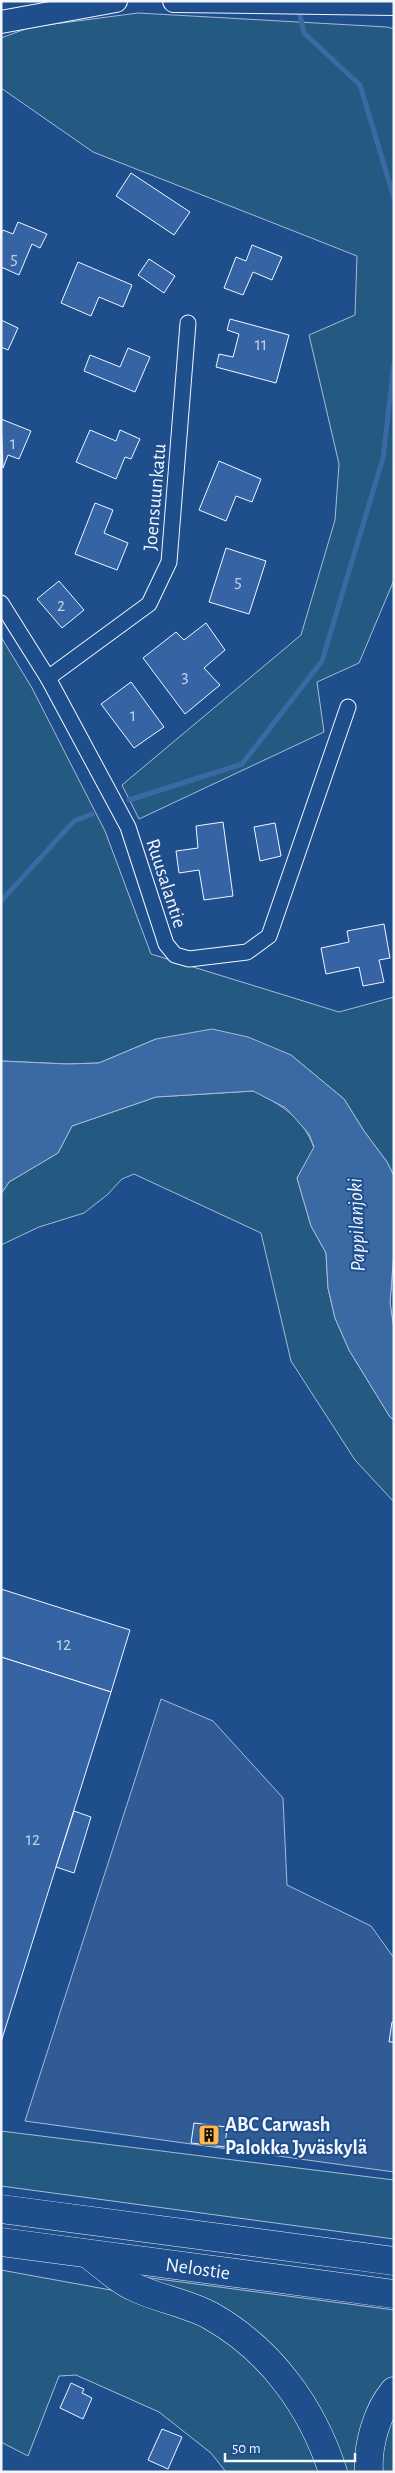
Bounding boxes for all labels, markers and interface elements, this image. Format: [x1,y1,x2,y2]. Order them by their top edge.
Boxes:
house number: 5 [10,250,18,268]
house number: 11 [255,336,267,354]
house number: 1 [10,435,16,453]
street label: Joensuunkatu [140,443,170,552]
house number: 5 [234,573,242,591]
house number: 2 [57,597,65,615]
house number: 3 [181,668,189,686]
house number: 1 [130,707,136,725]
street label: Ruusalantie [142,836,190,930]
water label: Pappilanjoki [344,1177,370,1272]
house number: 12 [57,1636,71,1654]
house number: 12 [26,1831,40,1849]
place label: ABC Carwash Palokka Jyväskylä [225,2115,368,2158]
building icon: ABC Carwash Palokka Jyväskylä [197,2123,221,2147]
street label: Nelostie [164,2255,231,2283]
scale bar [225,2430,355,2462]
text: 50 m [232,2441,261,2456]

